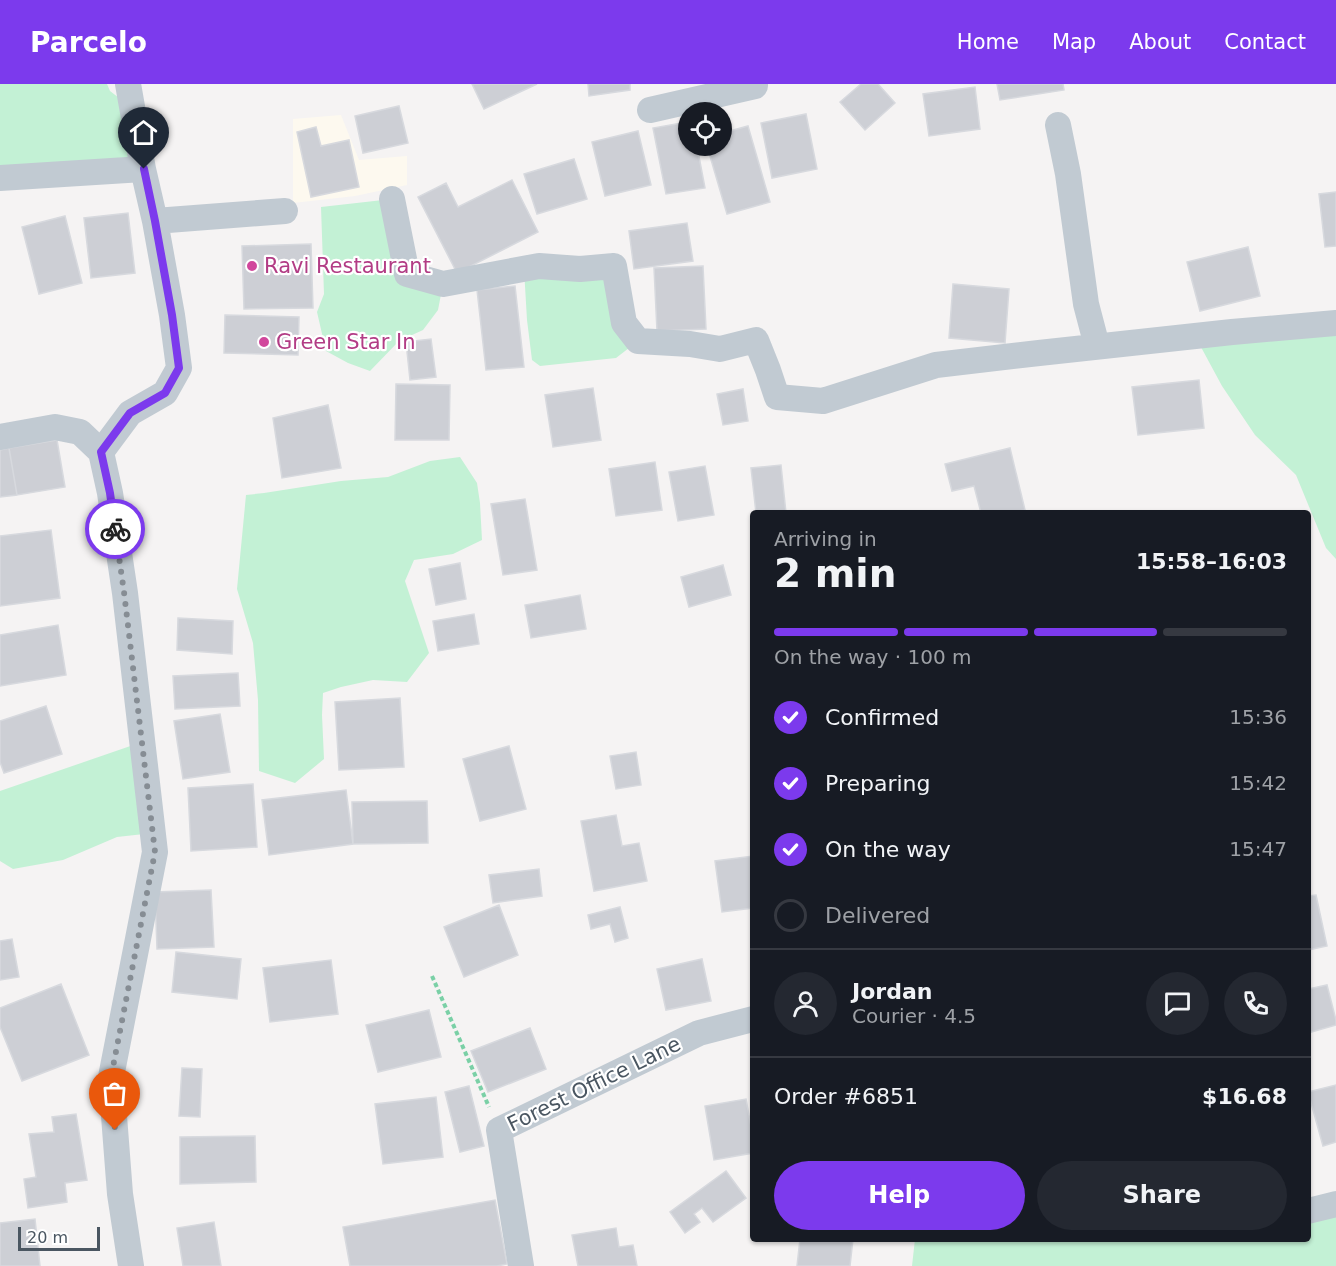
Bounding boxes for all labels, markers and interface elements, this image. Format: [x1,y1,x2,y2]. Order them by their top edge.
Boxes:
text: Parcelo [30,26,147,59]
text: Home [957,30,1019,54]
text: Map [1052,30,1096,54]
text: About [1129,30,1191,54]
text: Contact [1224,30,1306,54]
map controls [678,102,732,156]
button: locate [678,102,732,156]
pin [118,107,169,169]
icon: home [127,116,160,149]
place label: Ravi Restaurant [264,254,431,278]
marker: Ravi Restaurant [245,259,259,273]
place label: Green Star In [276,330,416,354]
marker: Green Star In [257,335,271,349]
courier [85,499,145,559]
icon: bike [99,513,132,546]
text: Arriving in [774,527,877,551]
text: 15:58–16:03 [1136,549,1287,574]
text: 2 min [774,551,896,596]
text: On the way · 100 m [774,645,972,669]
icon: check [774,701,807,734]
text: Confirmed [825,705,939,730]
text: 15:36 [1229,705,1287,729]
icon: check [774,767,807,800]
text: Preparing [825,771,931,796]
text: 15:42 [1229,771,1287,795]
icon: check [774,833,807,866]
text: On the way [825,837,951,862]
text: 15:47 [1229,837,1287,861]
text: Delivered [825,903,930,928]
button: person [774,972,837,1035]
button: chat [1146,972,1209,1035]
button: phone [1224,972,1287,1035]
text: Jordan [852,979,932,1004]
text: Courier · 4.5 [852,1004,976,1028]
street label: Forest Office Lane [503,1032,685,1136]
pin [89,1068,140,1130]
icon: bag [98,1077,131,1110]
text: Order #6851 [774,1084,918,1109]
text: $16.68 [1202,1084,1287,1109]
button: Help [774,1161,1025,1230]
button: Share [1037,1161,1287,1230]
scale bar [18,1224,100,1252]
text: 20 m [27,1228,68,1247]

